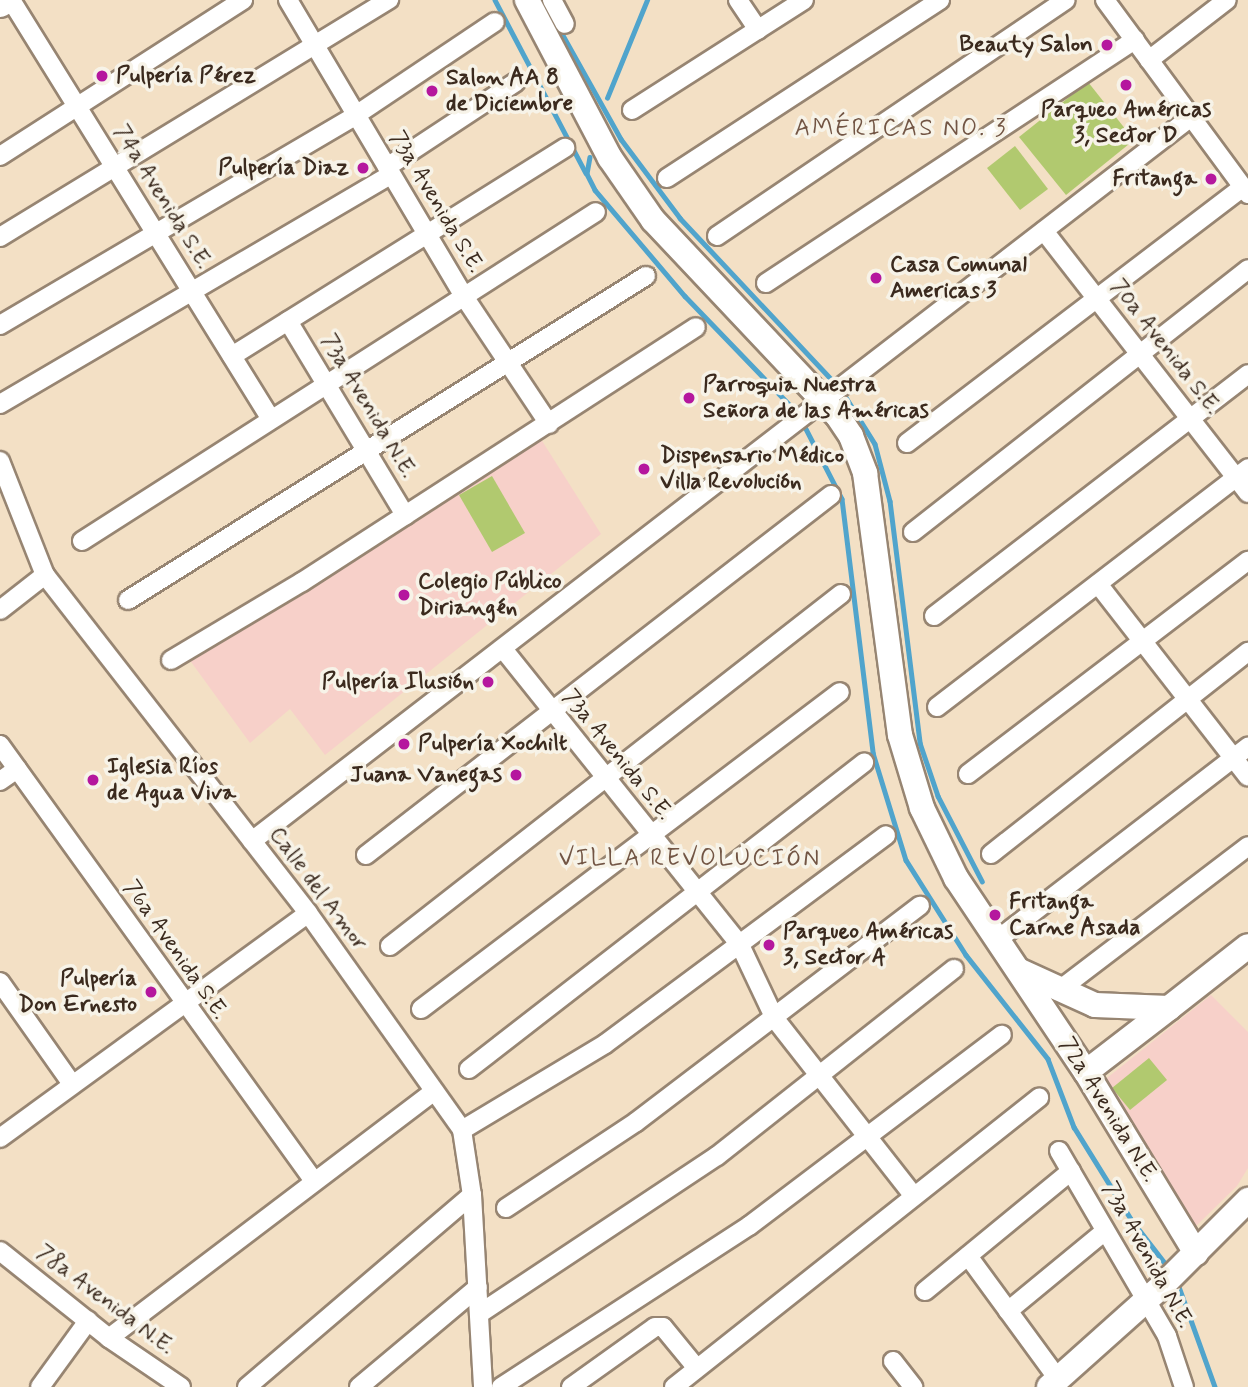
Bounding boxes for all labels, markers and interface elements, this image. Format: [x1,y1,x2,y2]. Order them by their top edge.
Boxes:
place label: Beauty Salon [954,31,1093,59]
marker: Beauty Salon [1099,37,1115,53]
place label: Pulpería Pérez [116,62,256,90]
place label: Salon AA 8 de Diciembre [446,64,578,118]
marker: Pulpería Pérez [94,68,110,84]
marker: Parqueo Américas 3, Sector D [1118,77,1134,93]
marker: Salon AA 8 de Diciembre [424,83,440,99]
place label: Parqueo Américas 3, Sector D [1041,96,1211,150]
district label: AMÉRICAS NO. 3 [798,115,1004,143]
street label: 74a Avenida S.E. [107,120,217,274]
street label: 73a Avenida S.E. [383,126,489,278]
place label: Pulpería Diaz [221,154,349,182]
marker: Pulpería Diaz [355,160,371,176]
place label: Fritanga [1112,165,1197,193]
marker: Fritanga [1203,171,1219,187]
place label: Casa Comunal Americas 3 [890,251,1039,305]
marker: Casa Comunal Americas 3 [868,270,884,286]
street label: 70a Avenida S.E. [1104,274,1226,420]
street label: 73a Avenida N.E. [314,329,422,483]
place label: Parroquia Nuestra Señora de las Américas [703,371,926,425]
marker: Parroquia Nuestra Señora de las Américas [681,390,697,406]
place label: Dispensario Médico Villa Revolución [660,442,844,496]
marker: Dispensario Médico Villa Revolución [634,459,654,479]
place label: Colegio Público Diriangén [418,568,561,622]
marker: Colegio Público Diriangén [396,587,412,603]
place label: Pulpería Ilusión [328,668,474,696]
marker: Pulpería Ilusión [480,674,496,690]
street label: 73a Avenida S.E. [556,684,678,826]
place label: Pulpería Xochilt [418,730,568,758]
marker: Pulpería Xochilt [396,736,412,752]
place label: Iglesia Ríos de Agua Viva [107,753,231,807]
place label: Juana Vanegas [350,761,502,789]
marker: Juana Vanegas [508,767,524,783]
marker: Iglesia Ríos de Agua Viva [85,772,101,788]
street label: Calle del Amor [264,824,372,954]
district label: VILLA REVOLUCIÓN [564,845,816,873]
street label: 76a Avenida S.E. [117,875,233,1025]
place label: Fritanga Carne Asada [1009,888,1142,942]
marker: Fritanga Carne Asada [987,907,1003,923]
place label: Parqueo Américas 3, Sector A [783,918,954,972]
marker: Parqueo Américas 3, Sector A [761,937,777,953]
place label: Pulpería Don Ernesto [21,965,137,1019]
marker: Pulpería Don Ernesto [143,984,159,1000]
street label: 72a Avenida N.E. [1052,1032,1164,1188]
street label: 73a Avenida N.E. [1095,1177,1199,1333]
street label: 78a Avenida N.E. [30,1239,180,1361]

